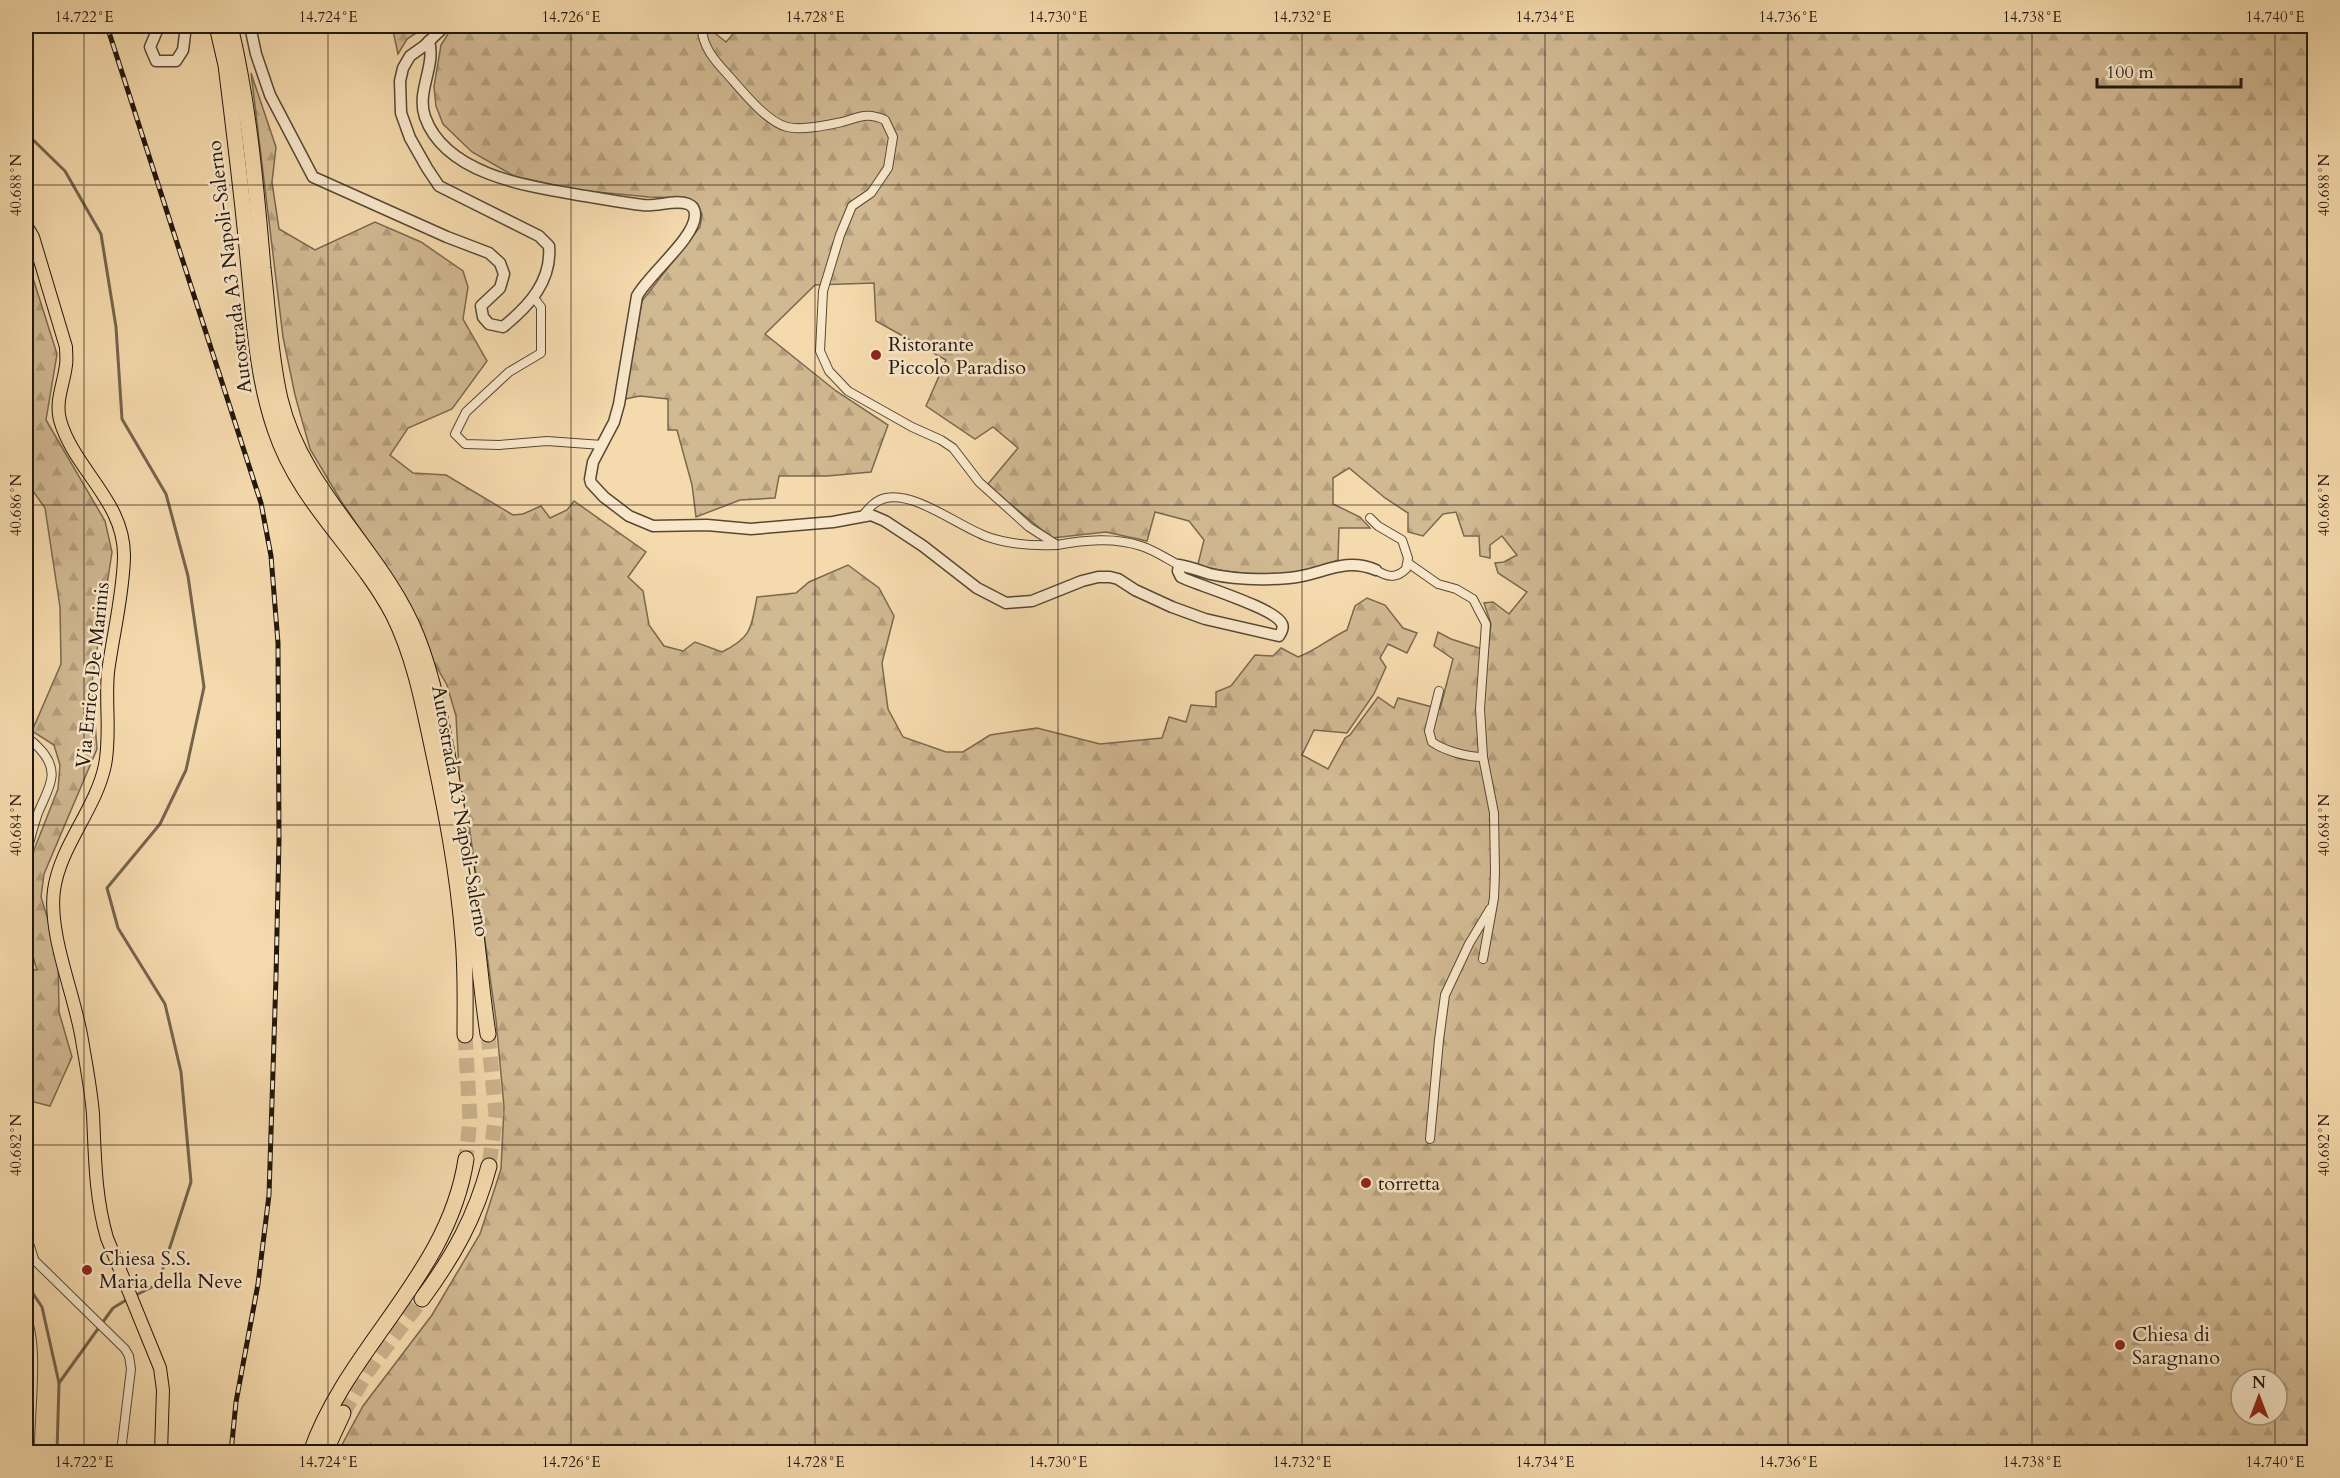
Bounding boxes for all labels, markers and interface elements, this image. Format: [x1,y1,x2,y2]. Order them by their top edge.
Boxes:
text: 14.722°E [54,7,114,27]
text: 14.724°E [298,7,358,27]
text: 14.726°E [541,7,601,27]
text: 14.728°E [785,7,845,27]
text: 14.730°E [1028,7,1088,27]
text: 14.732°E [1272,7,1332,27]
text: 14.734°E [1515,7,1575,27]
text: 14.736°E [1758,7,1818,27]
text: 14.738°E [2002,7,2062,27]
text: 14.740°E [2245,7,2305,27]
scale bar [2097,51,2241,89]
text: 100 m [2106,60,2154,85]
street label: Autostrada A3 Napoli-Salerno [201,139,258,395]
text: 40.688°N [6,153,26,216]
text: 40.688°N [2314,153,2334,216]
place label: Ristorante Piccolo Paradiso [888,331,1026,381]
marker: Ristorante Piccolo Paradiso [869,348,883,362]
text: 40.686°N [6,473,26,536]
text: 40.686°N [2314,473,2334,536]
street label: Via Errico De Marinis [69,581,116,769]
street label: Autostrada A3 Napoli-Salerno [425,683,496,939]
text: 40.684°N [6,793,26,856]
text: 40.684°N [2314,793,2334,856]
text: 40.682°N [6,1113,26,1176]
text: 40.682°N [2314,1113,2334,1176]
place label: torretta [1378,1170,1440,1197]
marker: torretta [1359,1176,1373,1190]
place label: Chiesa S.S. Maria della Neve [99,1245,243,1295]
marker: Chiesa S.S. Maria della Neve [80,1263,94,1277]
place label: Chiesa di Saragnano [2132,1321,2220,1371]
marker: Chiesa di Saragnano [2113,1338,2127,1352]
north arrow [2229,1367,2289,1427]
text: N [2252,1372,2266,1394]
text: 14.722°E [54,1452,114,1472]
text: 14.724°E [298,1452,358,1472]
text: 14.726°E [541,1452,601,1472]
text: 14.728°E [785,1452,845,1472]
text: 14.730°E [1028,1452,1088,1472]
text: 14.732°E [1272,1452,1332,1472]
text: 14.734°E [1515,1452,1575,1472]
text: 14.736°E [1758,1452,1818,1472]
text: 14.738°E [2002,1452,2062,1472]
text: 14.740°E [2245,1452,2305,1472]

